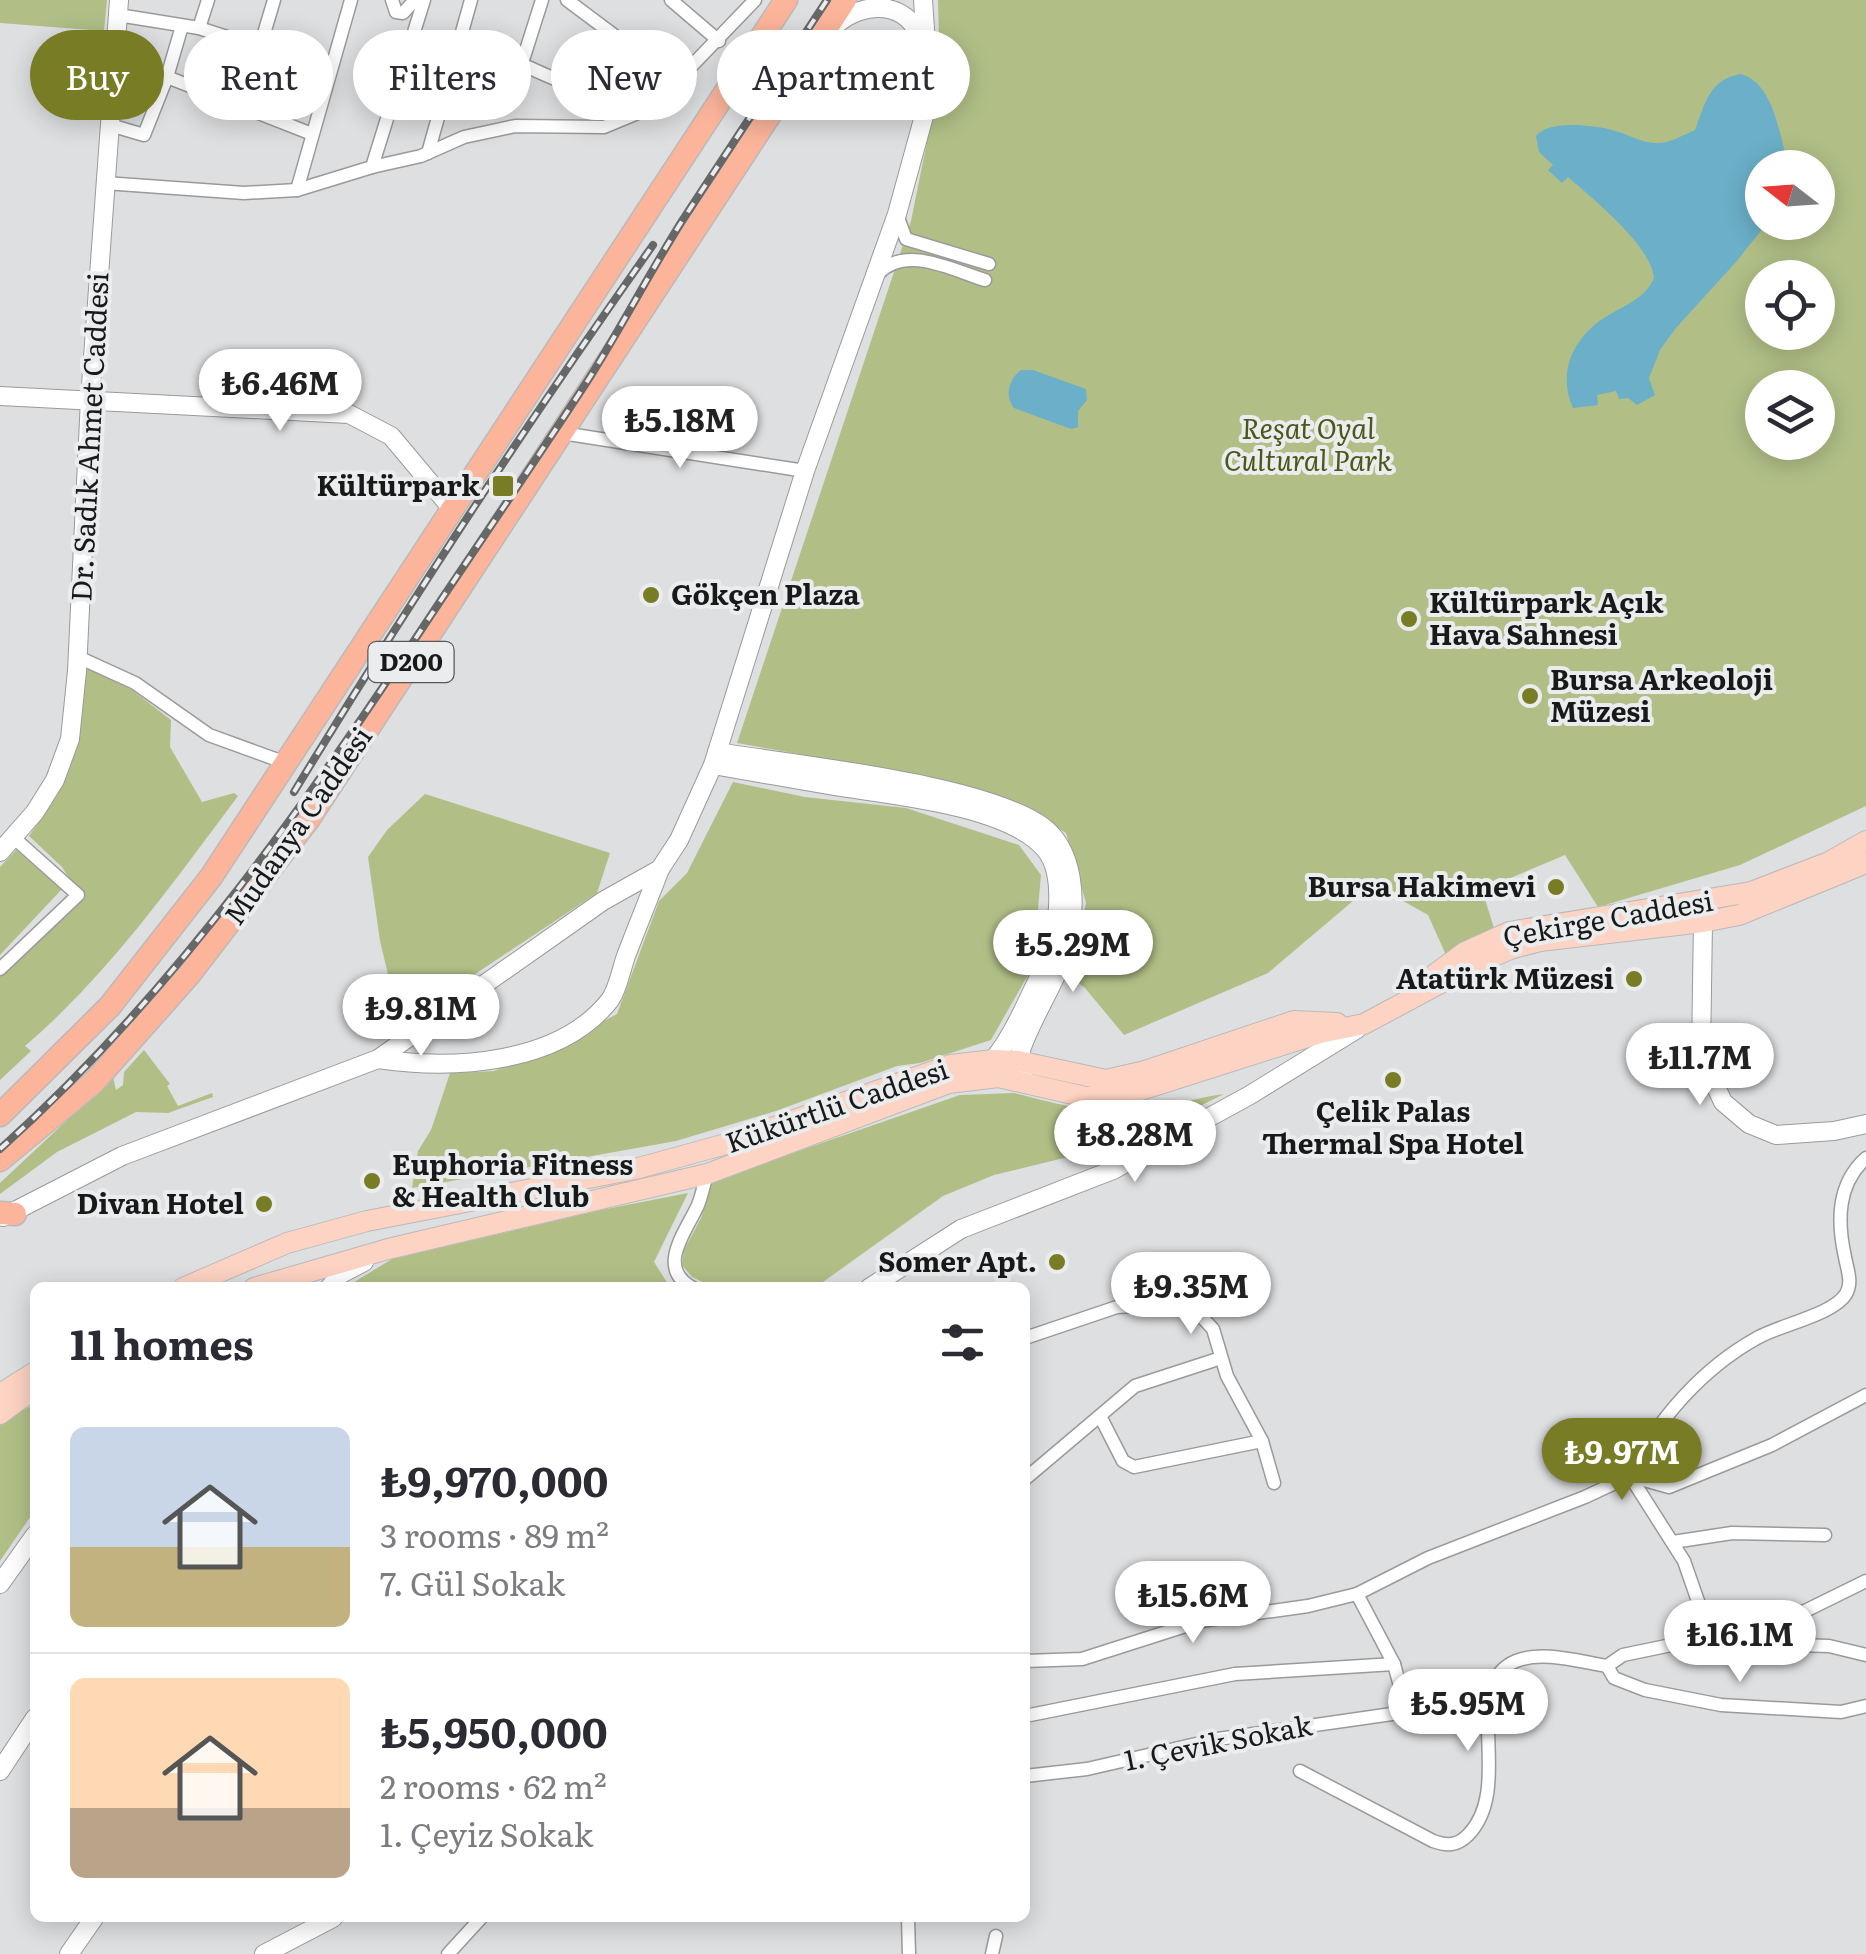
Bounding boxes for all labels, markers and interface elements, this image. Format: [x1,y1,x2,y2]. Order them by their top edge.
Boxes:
chip: Buy [30,30,164,120]
chip: Rent [184,30,333,120]
chip: Filters [353,30,531,120]
chip: New [551,30,697,120]
chip: Apartment [717,30,970,120]
north arrow [1745,150,1835,240]
map controls [1745,150,1835,460]
button: locate [1745,260,1835,350]
street label: Dr. Sadık Ahmet Caddesi [58,271,118,602]
pin: ₺6.46M [199,349,361,434]
text: ₺6.46M [221,357,339,405]
button: layers [1745,370,1835,460]
pin: ₺5.18M [599,386,761,471]
text: ₺5.18M [624,394,736,442]
park label: Reşat Oyal Cultural Park [1224,406,1393,480]
place label: Kültürpark [316,463,480,505]
marker: Kültürpark [490,473,516,499]
place label: Gökçen Plaza [671,572,861,614]
place label: Kültürpark Açık Hava Sahnesi [1429,580,1664,654]
marker: Gökçen Plaza [640,584,662,606]
marker: Kültürpark Açık Hava Sahnesi [1398,608,1420,630]
road number: D200 [368,642,454,682]
place label: Bursa Arkeoloji Müzesi [1550,657,1773,731]
marker: Bursa Arkeoloji Müzesi [1519,685,1541,707]
street label: Mudanya Caddesi [212,717,381,933]
place label: Bursa Hakimevi [1307,864,1536,906]
marker: Bursa Hakimevi [1545,876,1567,898]
street label: Çekirge Caddesi [1499,878,1716,956]
pin: ₺5.29M [992,910,1154,995]
text: ₺5.29M [1015,918,1131,966]
place label: Atatürk Müzesi [1396,956,1614,998]
marker: Atatürk Müzesi [1623,968,1645,990]
pin: ₺9.81M [340,974,502,1059]
text: ₺9.81M [364,982,478,1030]
pin: ₺11.7M [1619,1023,1781,1108]
text: ₺11.7M [1648,1031,1752,1079]
street label: Kükürtlü Caddesi [719,1046,953,1162]
marker: Çelik Palas Thermal Spa Hotel [1382,1069,1404,1091]
place label: Çelik Palas Thermal Spa Hotel [1262,1089,1524,1163]
pin: ₺8.28M [1054,1100,1216,1185]
text: ₺8.28M [1076,1108,1194,1156]
place label: Euphoria Fitness & Health Club [392,1142,633,1216]
marker: Euphoria Fitness & Health Club [361,1170,383,1192]
place label: Divan Hotel [77,1181,244,1223]
marker: Divan Hotel [253,1193,275,1215]
place label: Somer Apt. [878,1239,1037,1281]
marker: Somer Apt. [1046,1251,1068,1273]
pin: ₺9.35M [1110,1252,1272,1337]
text: ₺9.35M [1133,1260,1249,1308]
text: 11 homes [70,1311,254,1373]
icon: filters [935,1315,990,1370]
pin: ₺9.97M [1541,1418,1703,1503]
text: ₺9.97M [1564,1426,1680,1474]
text: ₺9,970,000 [380,1448,608,1510]
icon: home [150,1467,270,1587]
text: 3 rooms · 89 m² [380,1510,609,1558]
text: 7. Gül Sokak [380,1558,565,1606]
pin: ₺15.6M [1112,1561,1274,1646]
text: ₺15.6M [1137,1569,1249,1617]
pin: ₺16.1M [1659,1600,1821,1685]
text: ₺16.1M [1686,1608,1794,1656]
pin: ₺5.95M [1387,1669,1549,1754]
text: ₺5.95M [1410,1677,1526,1725]
text: ₺5,950,000 [380,1699,608,1761]
street label: 1. Çevik Sokak [1120,1702,1316,1780]
icon: home [150,1718,270,1838]
text: 2 rooms · 62 m² [380,1761,607,1809]
text: 1. Çeyiz Sokak [380,1809,593,1857]

